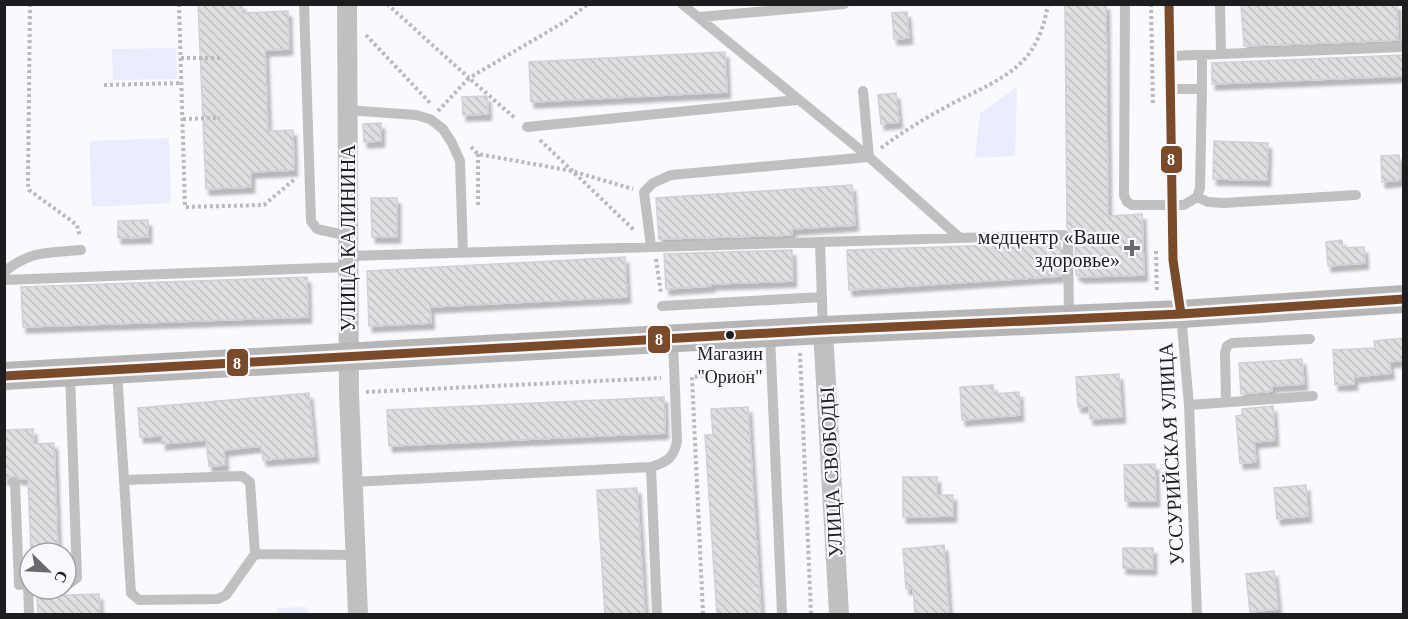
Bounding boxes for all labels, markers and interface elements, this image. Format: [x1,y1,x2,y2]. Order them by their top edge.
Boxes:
street label: УЛИЦА КАЛИНИНА [337,144,360,332]
line badge: 8 [1160,145,1183,174]
text: 8 [1167,151,1175,168]
place label: медцентр «Ваше здоровье» [978,226,1120,272]
marker: медцентр «Ваше здоровье» [1125,241,1139,255]
line badge: 8 [647,325,671,354]
marker: Магазин "Орион" [724,329,736,341]
text: 8 [655,331,663,348]
street label: УССУРИЙСКАЯ УЛИЦА [1154,341,1189,566]
place label: Магазин "Орион" [697,344,763,387]
line badge: 8 [226,348,249,377]
text: 8 [233,355,241,372]
street label: УЛИЦА СВОБОДЫ [816,386,847,558]
north arrow [18,541,78,601]
text: С [51,568,71,586]

